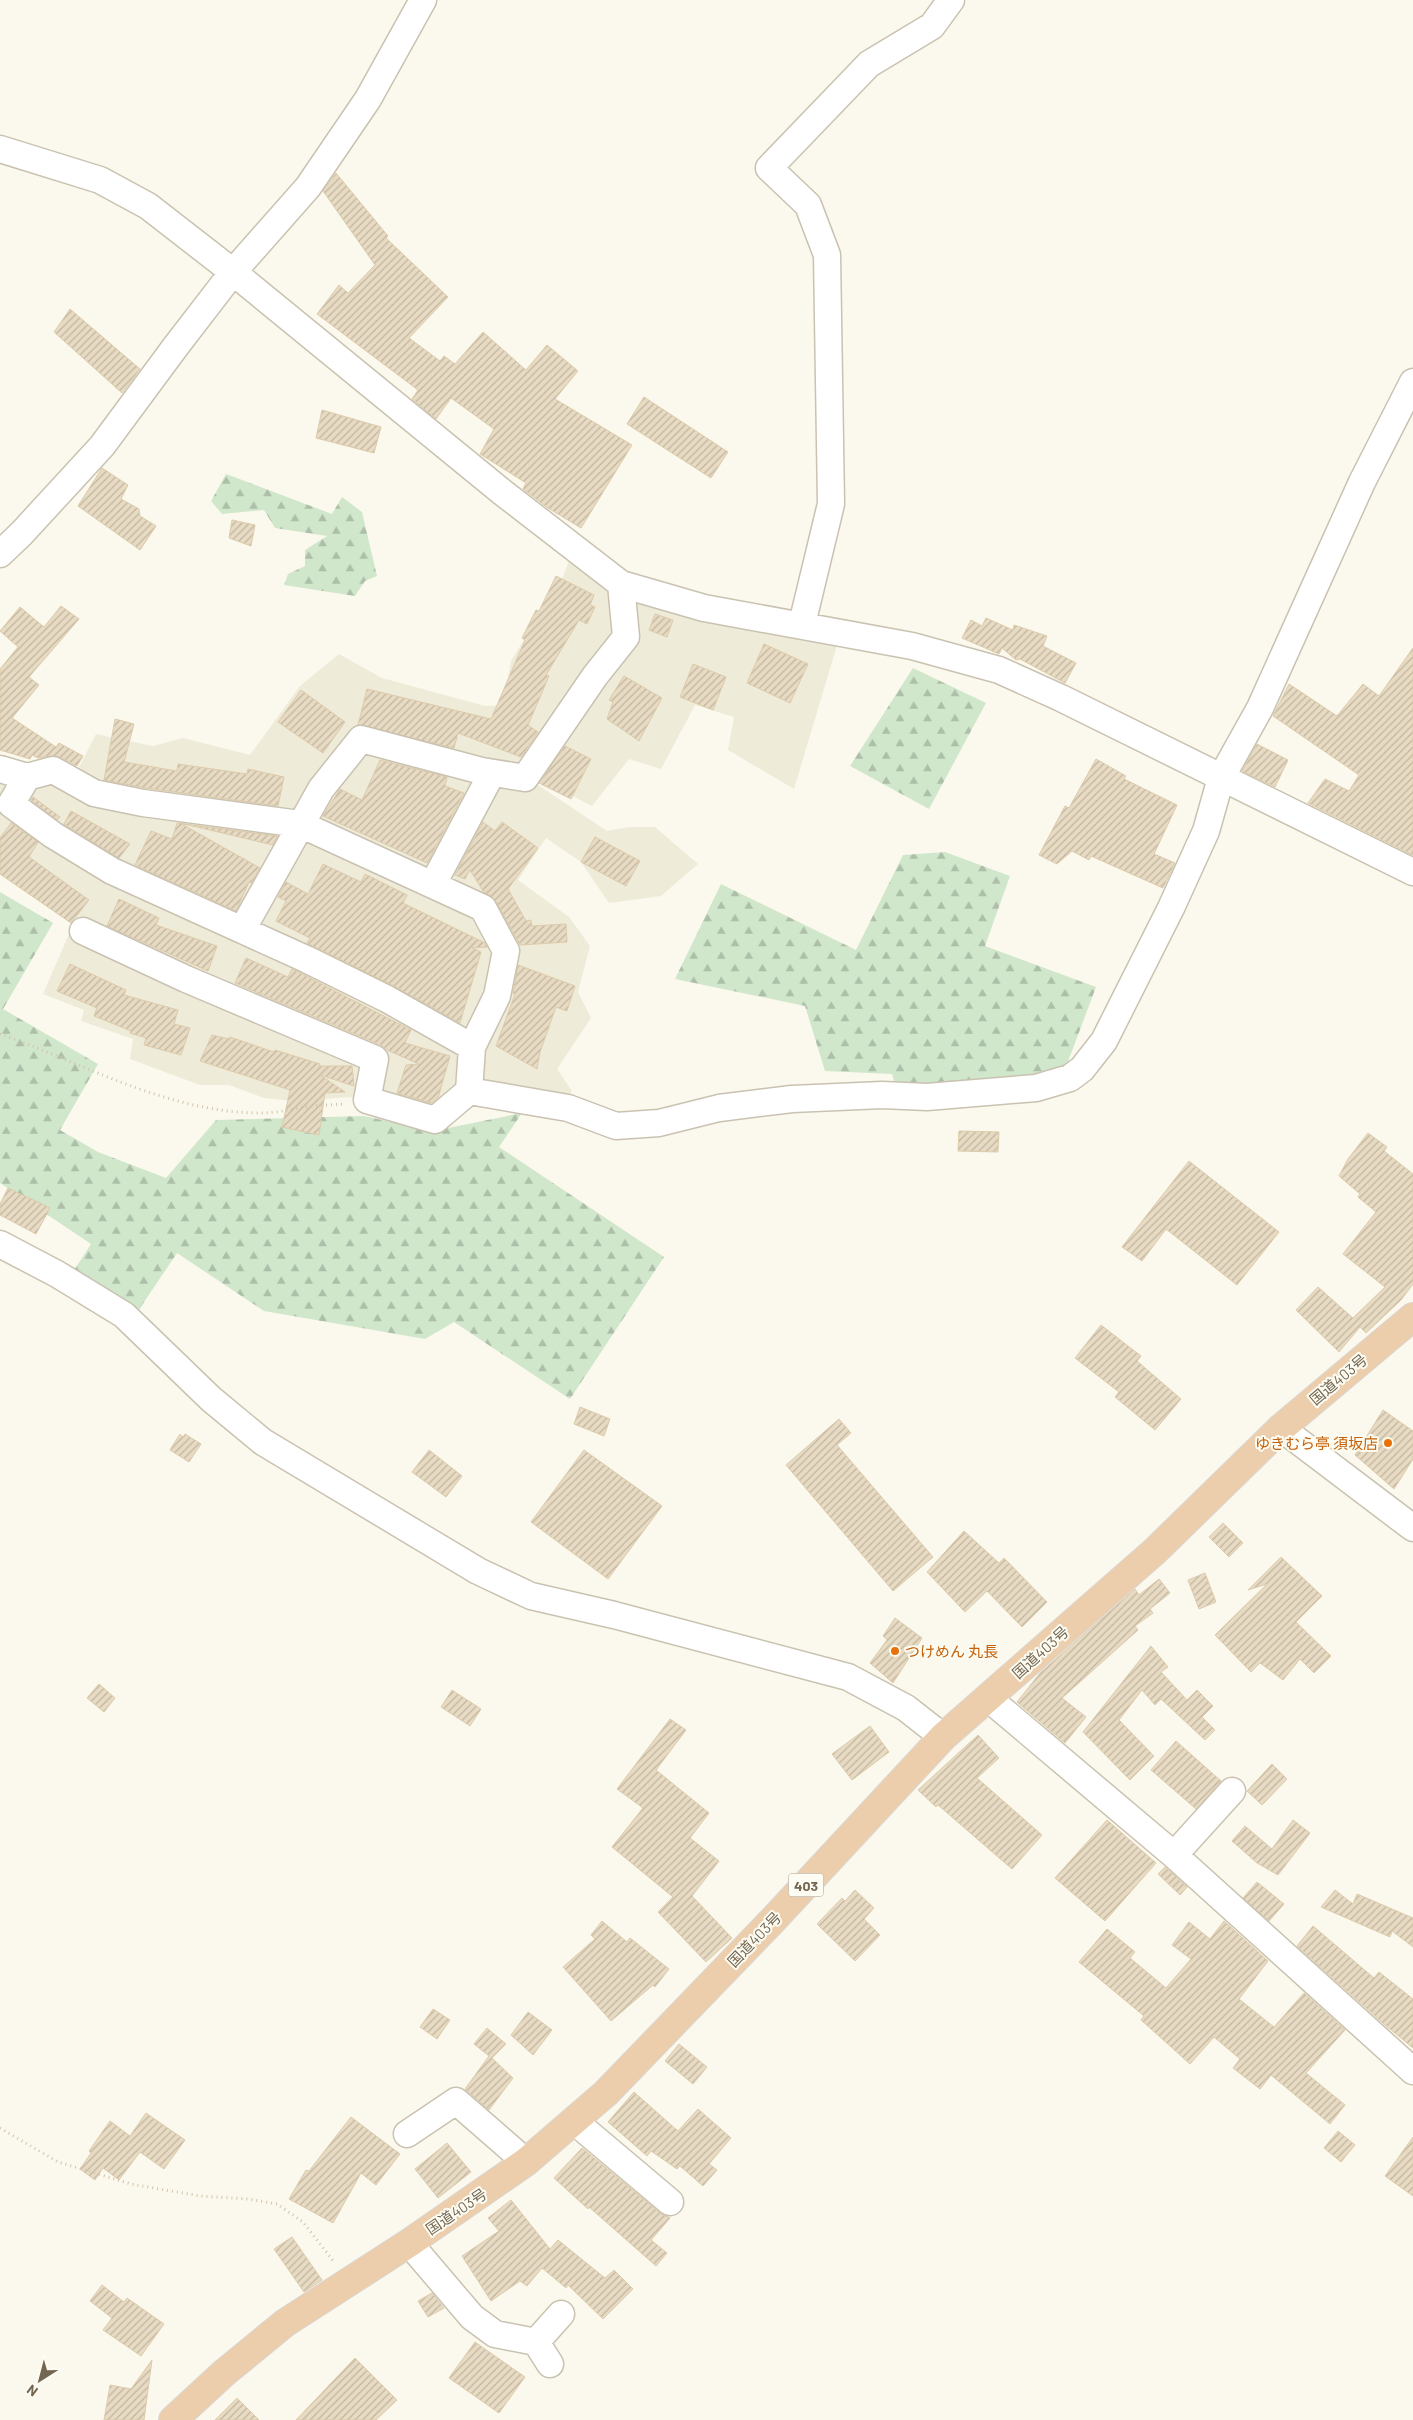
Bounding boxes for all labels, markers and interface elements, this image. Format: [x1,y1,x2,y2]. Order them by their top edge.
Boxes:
street label: 国道403号 [1306,1350,1370,1408]
place label: ゆきむら亭 須坂店 [1255,1434,1378,1452]
marker: ゆきむら亭 須坂店 [1382,1437,1394,1449]
street label: 国道403号 [1008,1622,1072,1682]
place label: つけめん 丸長 [905,1642,998,1660]
marker: つけめん 丸長 [889,1645,901,1657]
road number: 403 [788,1874,824,1896]
street label: 国道403号 [723,1908,785,1970]
street label: 国道403号 [422,2184,490,2238]
north arrow [15,2355,65,2405]
text: N [23,2381,41,2401]

